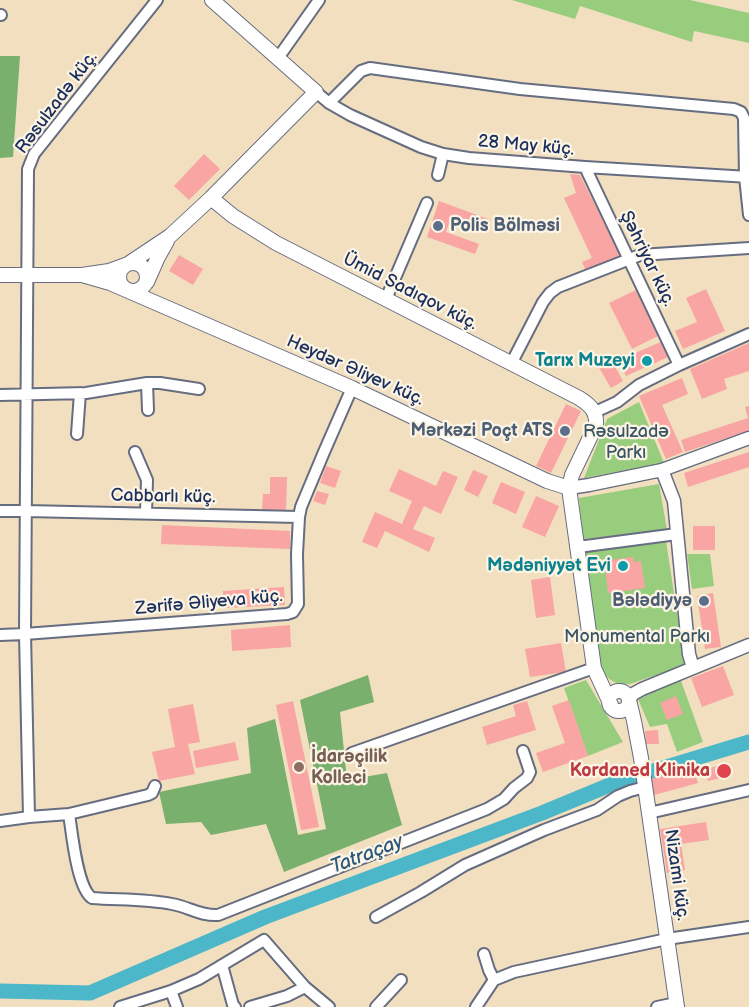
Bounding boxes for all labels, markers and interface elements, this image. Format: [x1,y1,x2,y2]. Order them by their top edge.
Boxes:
street label: Rəsulzadə küç. [11,47,103,159]
street label: 28 May küç. [477,131,575,161]
street label: Şəhriyar küç. [615,208,679,310]
place label: Polis Bölməsi [450,215,560,237]
marker: Polis Bölməsi [431,219,445,233]
street label: Ümid Sadıqov küç. [339,249,481,335]
street label: Heydər Əliyev küç. [283,331,427,411]
place label: Tarıx Muzeyi [535,350,635,372]
marker: Tarıx Muzeyi [640,354,654,368]
place label: Mərkəzi Poçt ATS [410,420,553,442]
park label: Rəsulzadə Parkı [583,421,669,464]
marker: Mərkəzi Poçt ATS [558,424,572,438]
street label: Cabbarlı küç. [110,485,216,509]
place label: Mədəniyyət Evi [487,555,611,577]
marker: Mədəniyyət Evi [616,559,630,573]
street label: Zərifə Əliyeva küç. [134,586,284,620]
place label: Bələdiyyə [612,590,692,612]
marker: Bələdiyyə [697,594,711,608]
park label: Monumental Parkı [564,626,710,648]
place label: İdarəçilik Kolleci [311,746,387,789]
marker: İdarəçilik Kolleci [292,760,306,774]
place label: Kordaned Klinika [570,760,710,782]
marker: Kordaned Klinika [715,762,733,780]
street label: Nizami küç. [659,828,693,922]
water label: Tatraçay [327,830,407,880]

